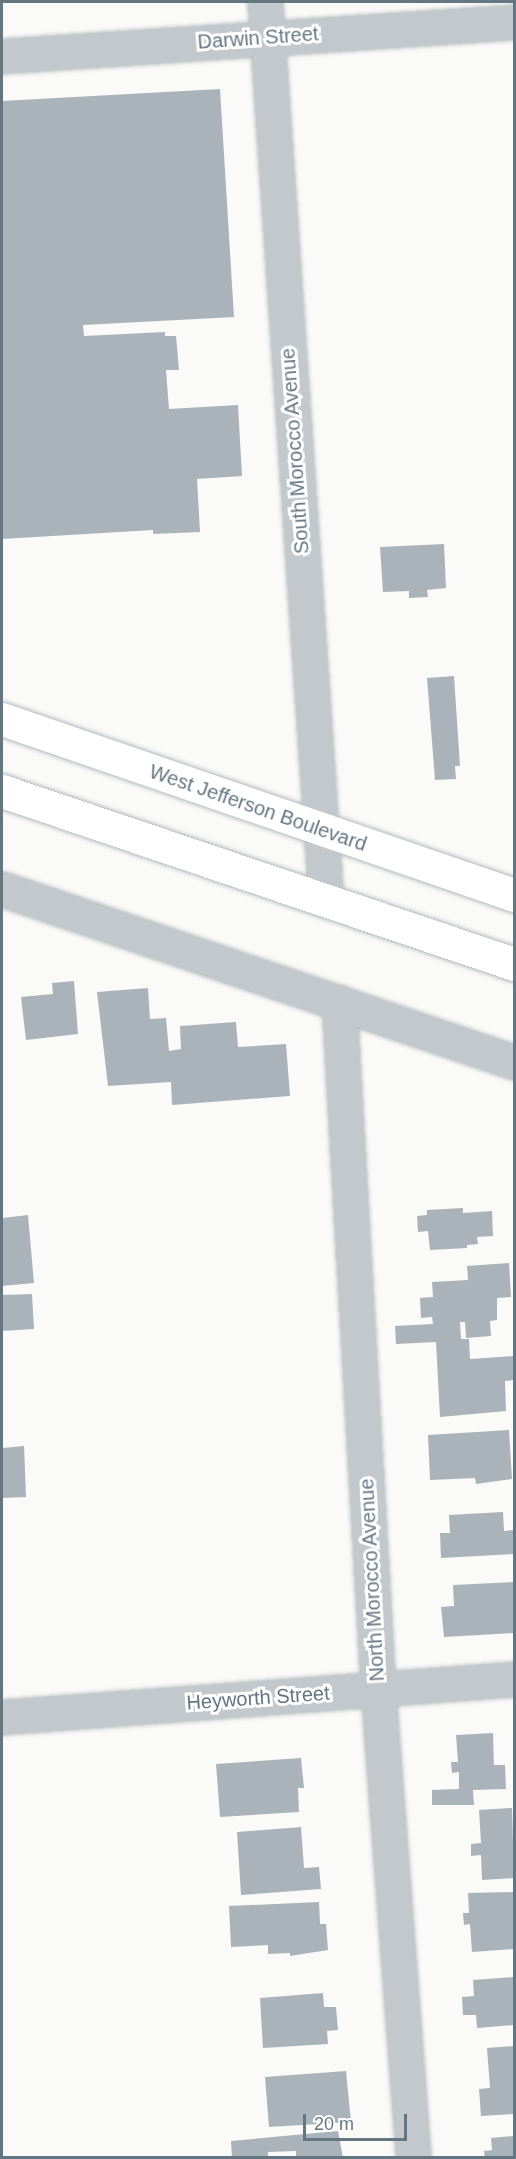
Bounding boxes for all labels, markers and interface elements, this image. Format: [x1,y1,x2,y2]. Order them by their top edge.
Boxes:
street label: Darwin Street [197,22,319,54]
street label: South Morocco Avenue [276,347,314,555]
street label: West Jefferson Boulevard [146,759,370,857]
street label: North Morocco Avenue [355,1477,389,1683]
street label: Heyworth Street [186,1681,330,1715]
scale bar [306,2102,410,2140]
text: 20 m [314,2114,354,2134]

